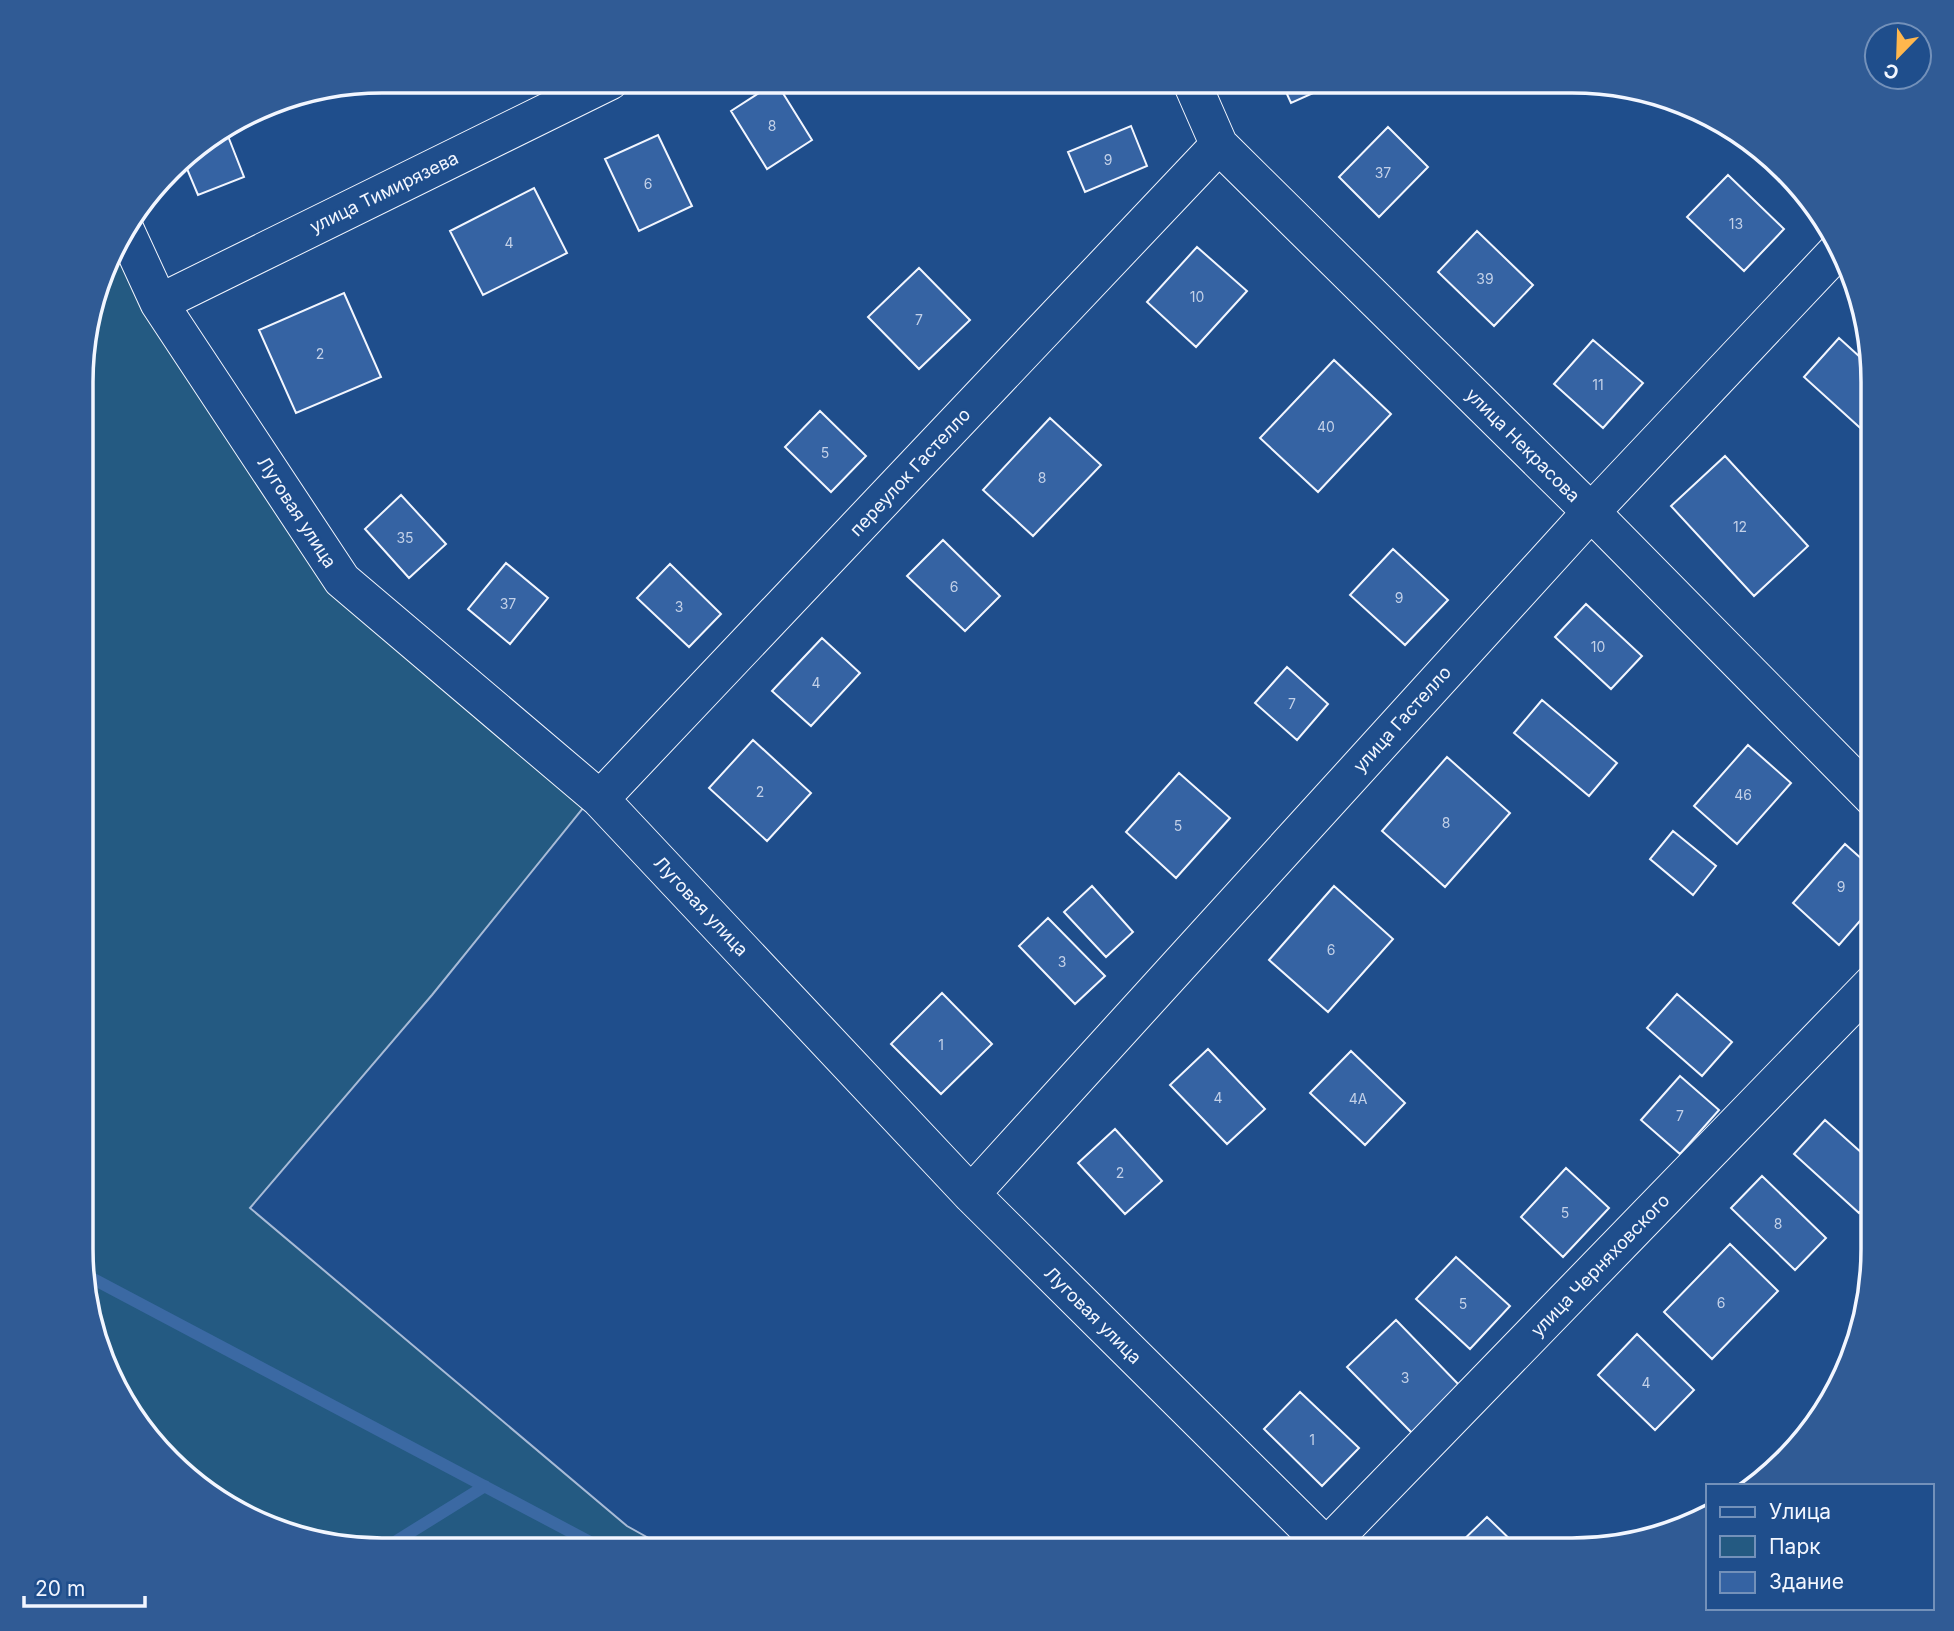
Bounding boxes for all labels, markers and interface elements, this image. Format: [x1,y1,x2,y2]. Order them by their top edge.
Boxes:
north arrow [1863,21,1933,91]
text: С [1881,58,1903,85]
house number: 8 [768,117,776,134]
street label: улица Тимирязева [306,147,462,237]
house number: 9 [1104,151,1112,168]
house number: 37 [1375,164,1391,181]
house number: 6 [644,175,652,192]
house number: 13 [1729,215,1743,232]
house number: 4 [504,234,514,251]
house number: 39 [1476,270,1494,287]
house number: 10 [1190,288,1204,305]
house number: 7 [915,311,923,328]
house number: 2 [316,345,324,362]
house number: 11 [1592,376,1604,393]
street label: улица Некрасова [1462,384,1584,506]
street label: переулок Гастелло [845,404,975,540]
house number: 40 [1317,418,1335,435]
house number: 5 [821,444,829,461]
street label: Луговая улица [253,452,341,572]
house number: 8 [1038,469,1046,486]
house number: 12 [1733,518,1747,535]
house number: 35 [396,529,414,546]
house number: 6 [950,578,958,595]
house number: 9 [1395,589,1403,606]
house number: 37 [500,595,516,612]
house number: 3 [675,598,683,615]
house number: 10 [1591,638,1605,655]
street label: улица Гастелло [1349,662,1455,776]
house number: 4 [811,674,821,691]
house number: 7 [1288,695,1296,712]
house number: 2 [756,783,764,800]
house number: 46 [1734,786,1752,803]
house number: 8 [1442,814,1450,831]
house number: 5 [1174,817,1182,834]
street label: Луговая улица [650,852,752,960]
house number: 9 [1837,878,1845,895]
house number: 6 [1327,941,1335,958]
house number: 3 [1058,953,1066,970]
house number: 1 [938,1036,944,1053]
house number: 4 [1213,1089,1223,1106]
house number: 4А [1349,1090,1368,1107]
house number: 7 [1676,1107,1684,1124]
house number: 2 [1116,1164,1124,1181]
street label: улица Черняховского [1526,1189,1674,1341]
house number: 5 [1561,1204,1569,1221]
house number: 8 [1774,1215,1782,1232]
street label: Луговая улица [1040,1262,1146,1368]
house number: 6 [1717,1294,1725,1311]
house number: 5 [1459,1295,1467,1312]
house number: 3 [1401,1369,1409,1386]
house number: 4 [1641,1374,1651,1391]
house number: 1 [1309,1431,1315,1448]
legend [1706,1484,1933,1610]
text: Улица [1769,1499,1831,1524]
text: Парк [1769,1534,1821,1559]
scale bar [24,1564,145,1608]
text: Здание [1769,1569,1844,1594]
text: 20 m [35,1576,85,1601]

